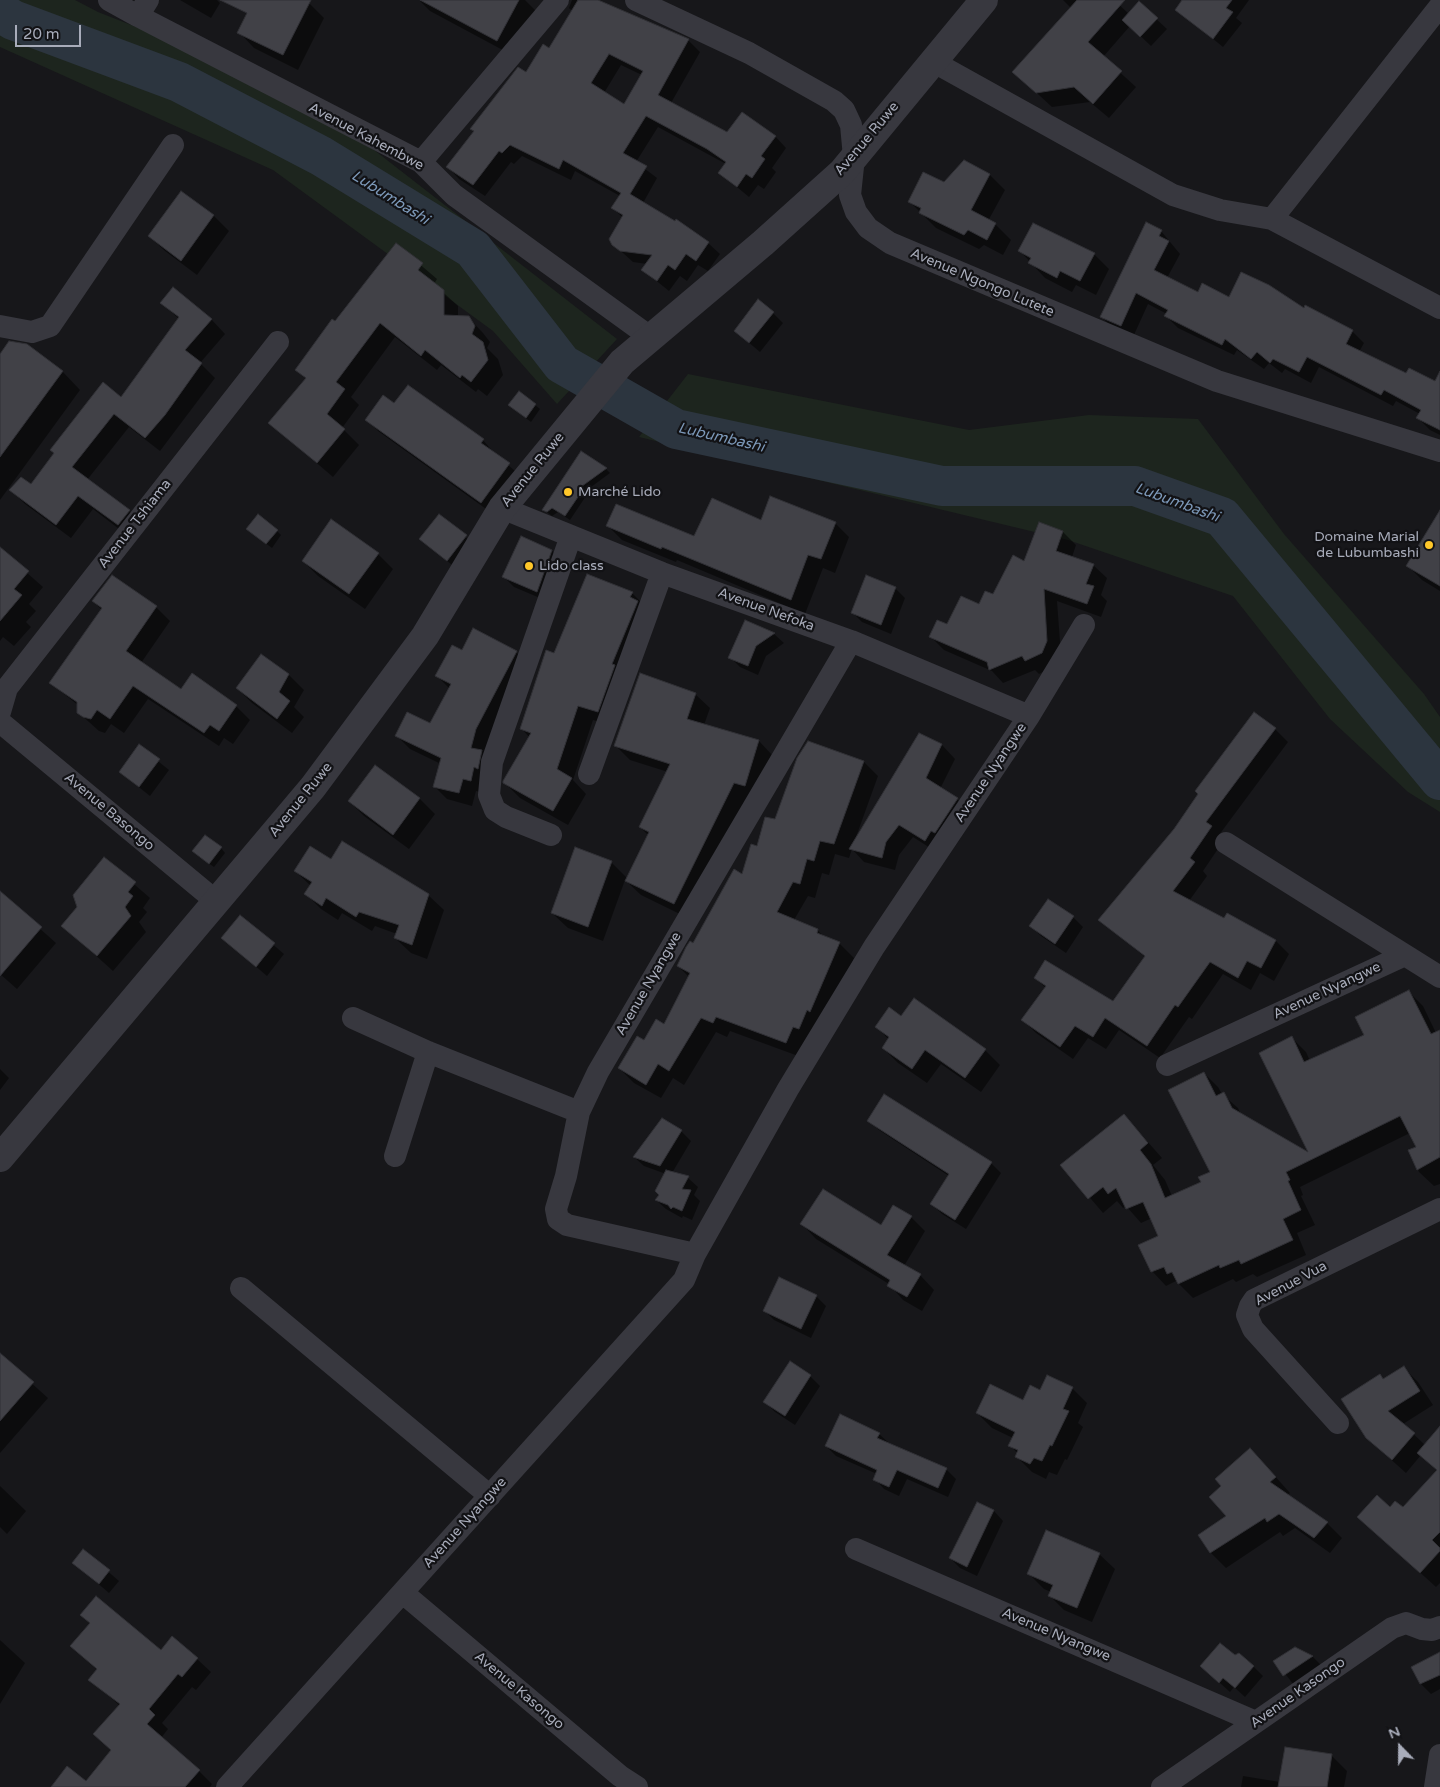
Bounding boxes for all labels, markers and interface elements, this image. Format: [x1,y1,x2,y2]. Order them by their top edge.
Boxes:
scale bar [18,15,84,47]
text: 20 m [23,25,60,43]
street label: Avenue Ruwe [831,99,903,179]
street label: Avenue Kahembwe [306,100,426,174]
water label: Lubumbashi [348,167,432,229]
street label: Avenue Ngongo Lutete [908,245,1056,321]
water label: Lubumbashi [676,419,766,457]
street label: Avenue Ruwe [498,429,568,511]
street label: Avenue Tshiama [95,476,175,572]
water label: Lubumbashi [1133,479,1221,527]
place label: Marché Lido [578,484,661,500]
marker: Marché Lido [562,486,574,498]
place label: Domaine Marial de Lubumbashi [1314,529,1419,562]
marker: Domaine Marial de Lubumbashi [1423,539,1435,551]
place label: Lido class [539,558,604,574]
marker: Lido class [523,560,535,572]
street label: Avenue Nefoka [715,585,817,635]
street label: Avenue Nyangwe [951,720,1031,826]
street label: Avenue Ruwe [266,759,336,841]
street label: Avenue Basongo [61,769,157,855]
street label: Avenue Nyangwe [613,929,685,1039]
street label: Avenue Nyangwe [1271,959,1383,1023]
street label: Avenue Vua [1252,1258,1330,1310]
street label: Avenue Nyangwe [420,1474,510,1572]
street label: Avenue Nyangwe [999,1605,1113,1665]
street label: Avenue Kasongo [471,1649,567,1733]
street label: Avenue Kasongo [1247,1654,1349,1732]
north arrow [1375,1722,1425,1772]
text: N [1386,1723,1403,1743]

